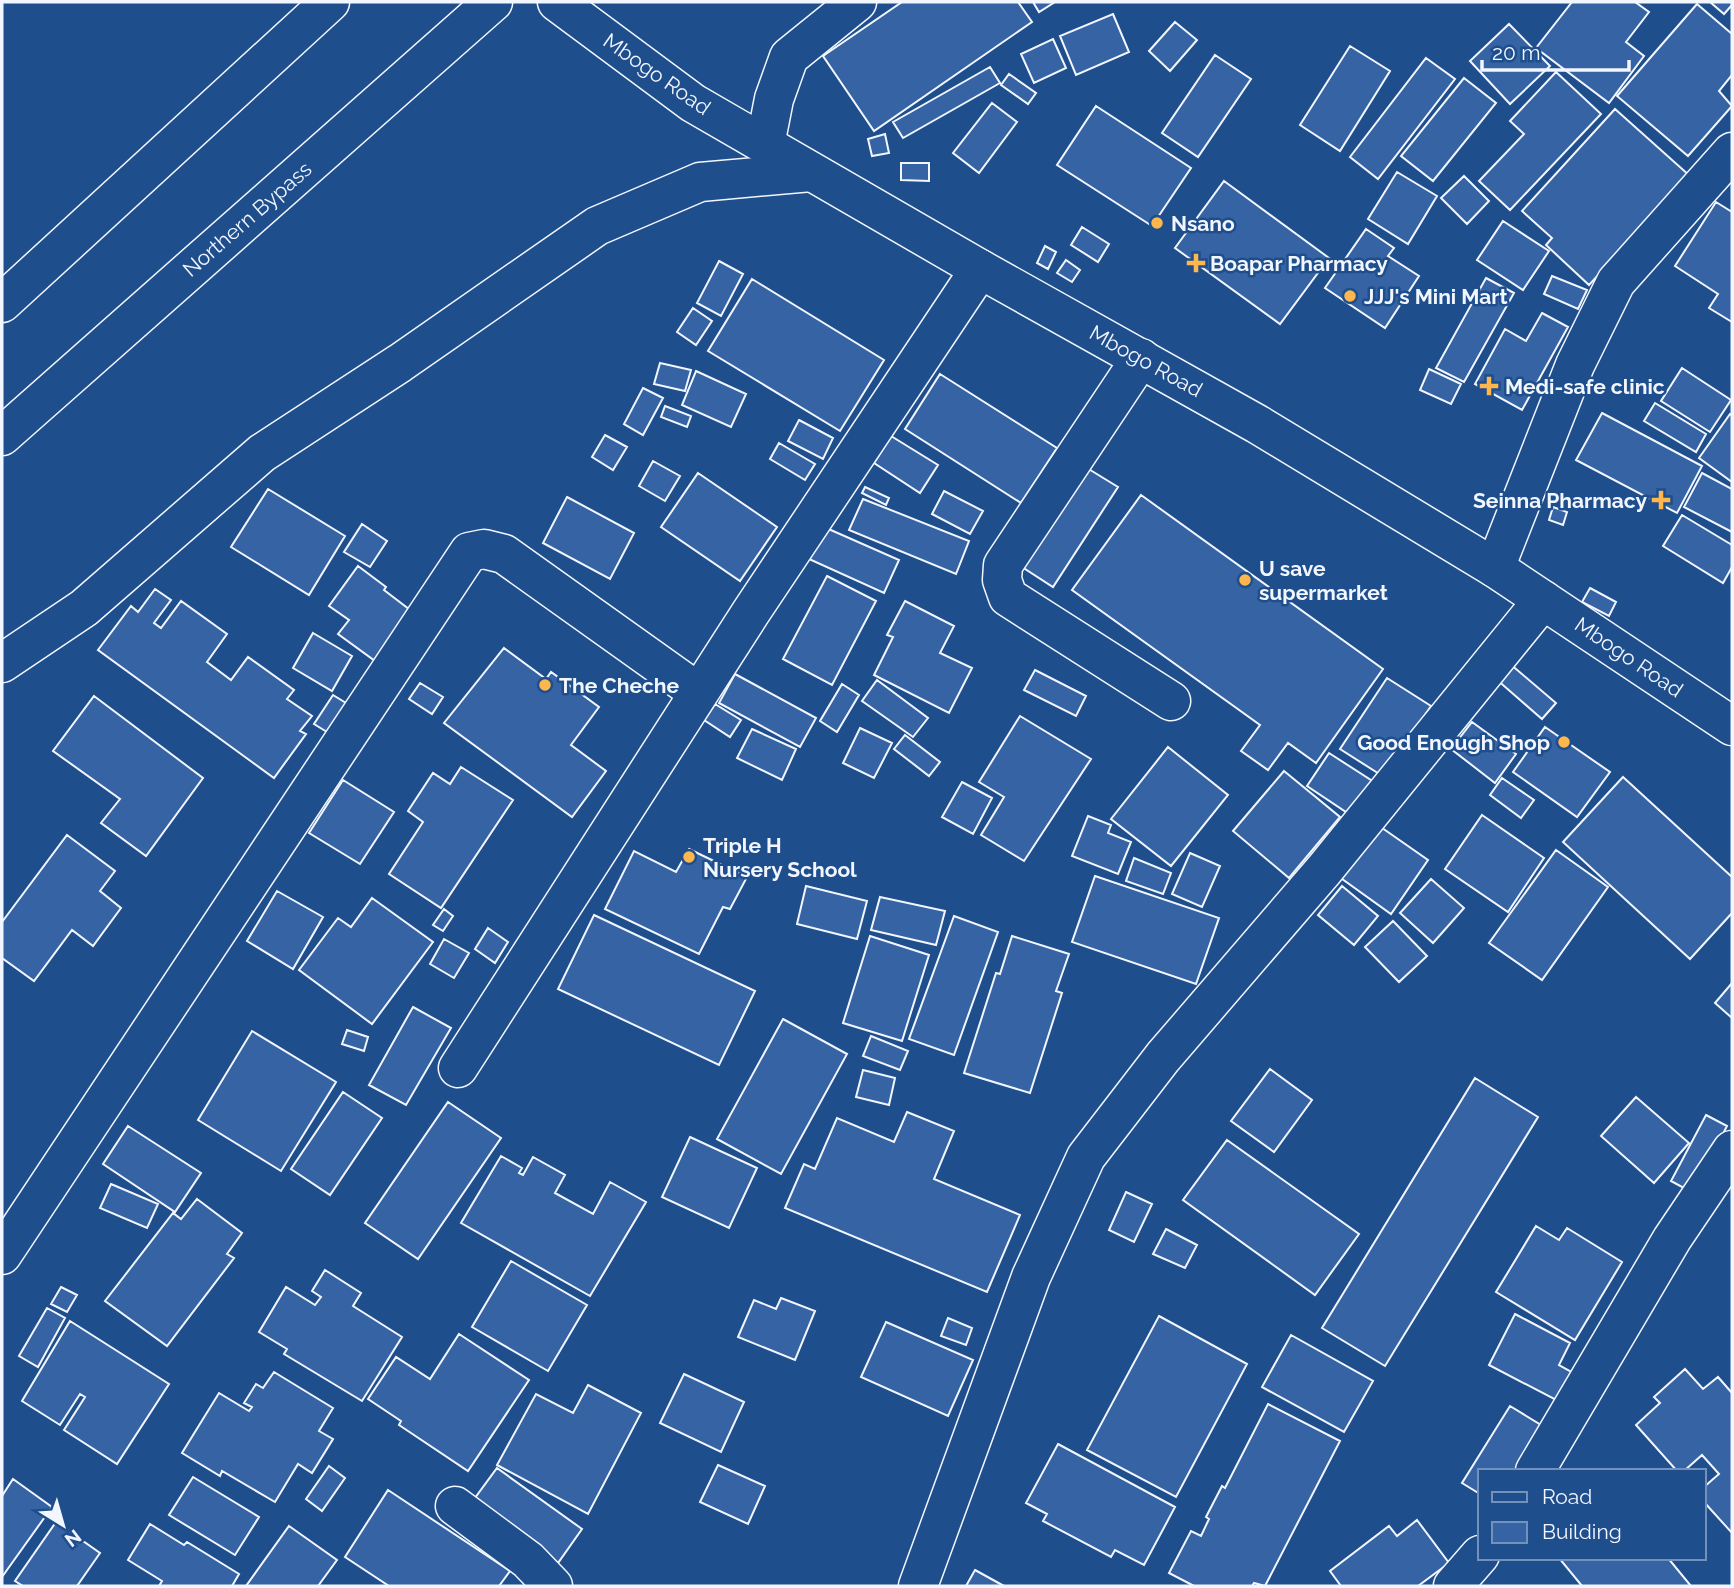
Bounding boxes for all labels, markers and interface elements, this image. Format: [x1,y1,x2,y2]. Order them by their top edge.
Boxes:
street label: Mbogo Road [599,28,715,120]
scale bar [1482,28,1629,72]
text: 20 m [1492,40,1540,65]
street label: Northern Bypass [178,156,316,282]
place label: Nsano [1171,211,1235,236]
marker: Nsano [1149,215,1165,231]
place label: Boapar Pharmacy [1210,251,1388,276]
marker: Boapar Pharmacy [1188,255,1204,271]
place label: JJJ's Mini Mart [1364,284,1508,309]
marker: JJJ's Mini Mart [1342,288,1358,304]
street label: Mbogo Road [1085,320,1207,402]
place label: Medi-safe clinic [1505,374,1665,399]
marker: Medi-safe clinic [1479,376,1499,396]
place label: Seinna Pharmacy [1473,488,1647,513]
marker: Seinna Pharmacy [1653,492,1669,508]
place label: U save supermarket [1259,556,1388,605]
marker: U save supermarket [1237,572,1253,588]
street label: Mbogo Road [1570,612,1688,702]
place label: The Cheche [559,673,679,698]
marker: The Cheche [537,677,553,693]
place label: Good Enough Shop [1357,730,1550,755]
marker: Good Enough Shop [1556,734,1572,750]
place label: Triple H Nursery School [703,833,857,882]
marker: Triple H Nursery School [681,849,697,865]
legend [1478,1469,1706,1560]
text: Road [1542,1484,1592,1509]
north arrow [28,1490,98,1560]
text: Building [1542,1519,1622,1544]
text: N [61,1525,86,1552]

